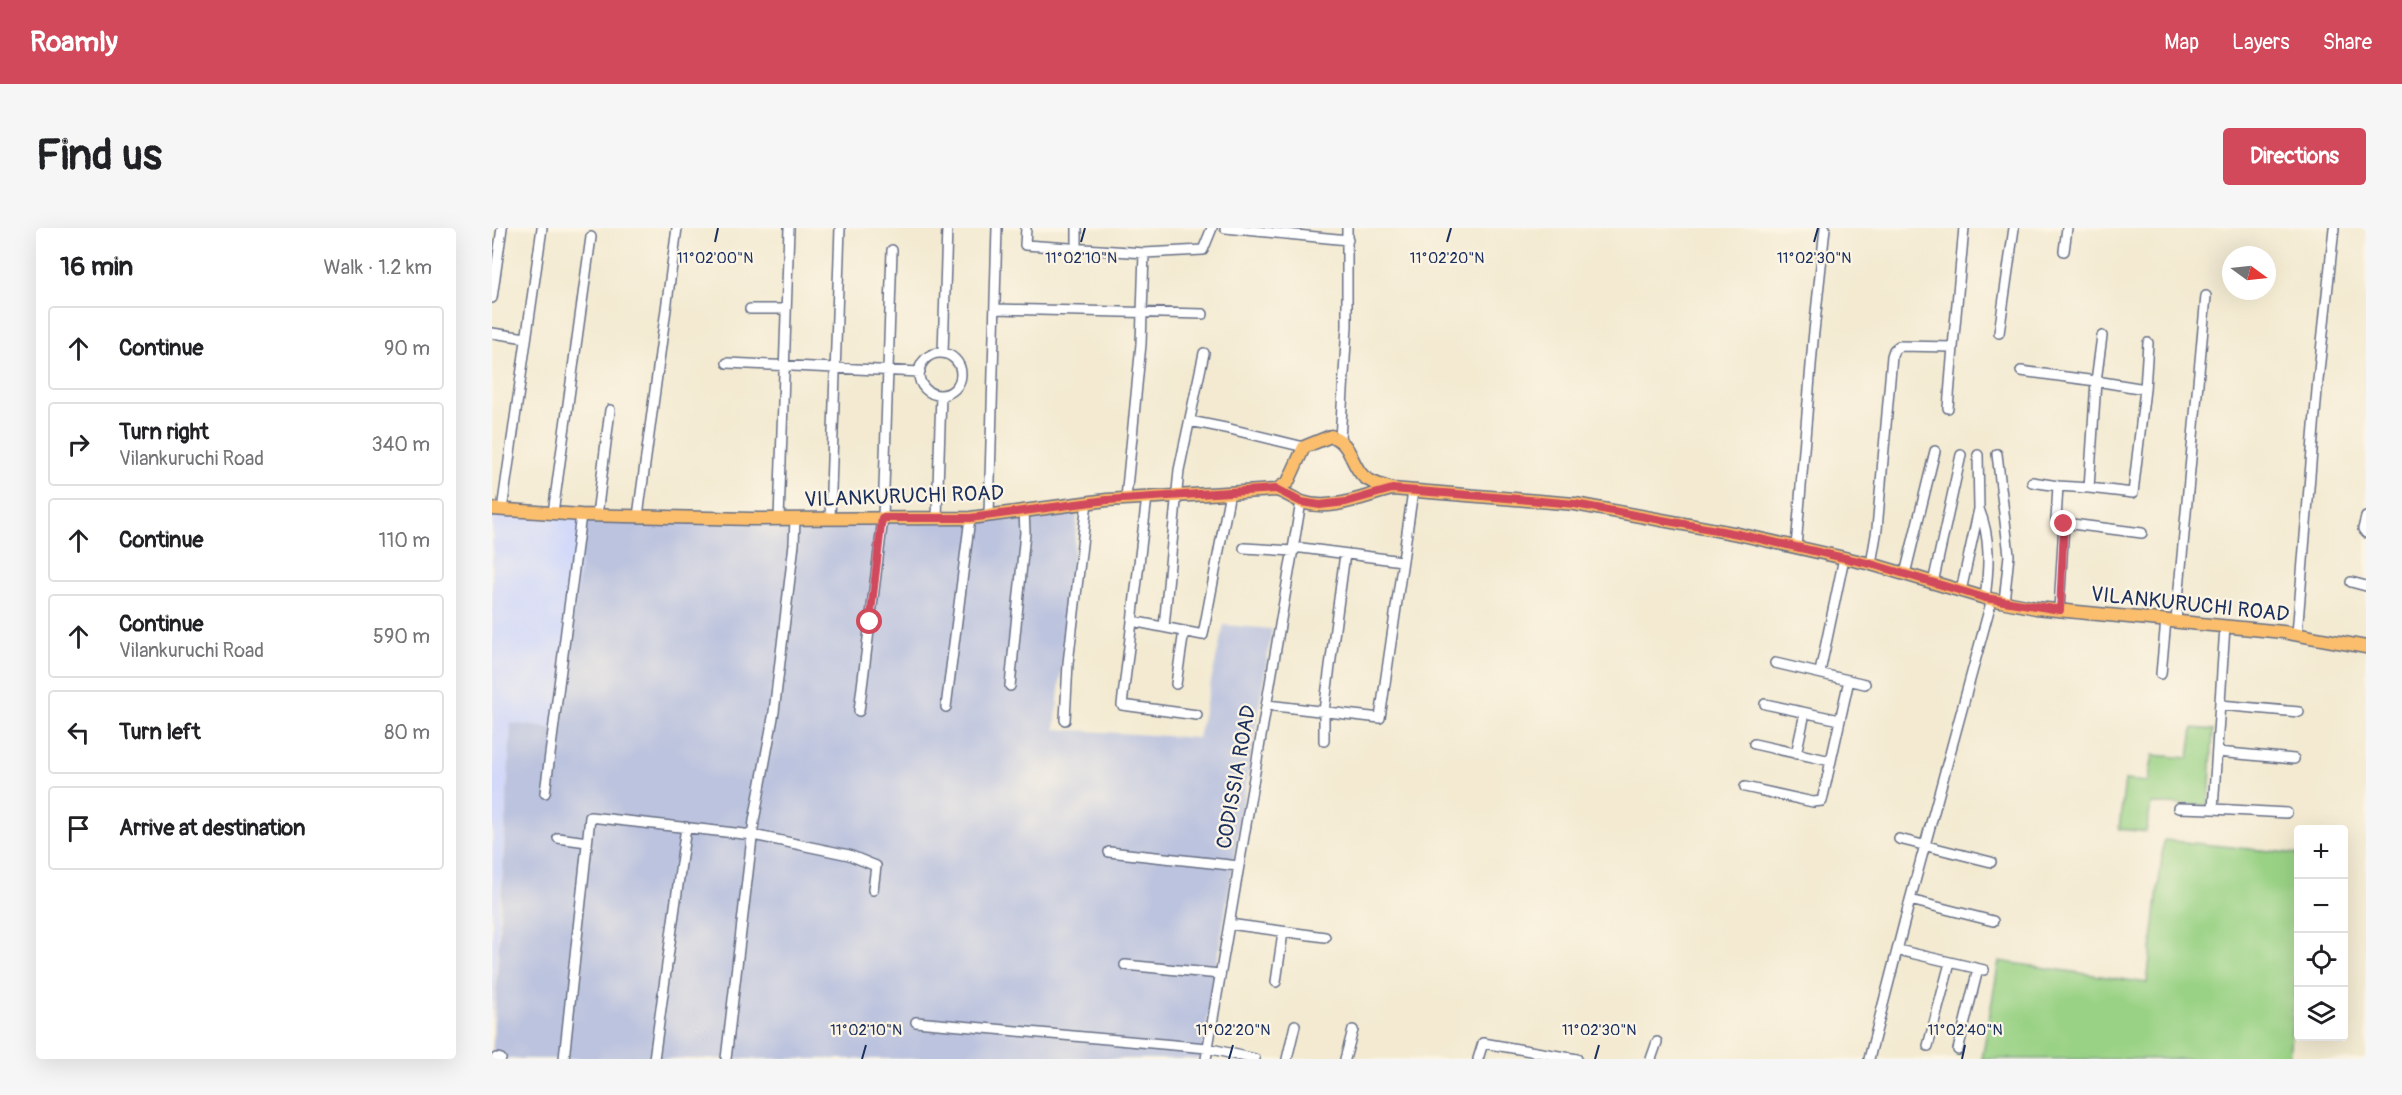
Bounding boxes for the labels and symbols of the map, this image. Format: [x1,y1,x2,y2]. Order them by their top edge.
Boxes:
north arrow [2222,246,2276,300]
text: 11°02'00"N [677,249,753,268]
text: 11°02'10"N [1045,249,1117,268]
text: 11°02'20"N [1410,249,1484,268]
text: 11°02'30"N [1777,249,1851,268]
street label: VILANKURUCHI ROAD [804,480,1004,513]
route end [2050,510,2076,536]
street label: VILANKURUCHI ROAD [2089,581,2291,628]
route start [856,608,882,634]
street label: CODISSIA ROAD [1211,703,1262,851]
text: 11°02'10"N [830,1021,902,1040]
text: 11°02'20"N [1196,1021,1270,1040]
text: 11°02'30"N [1562,1021,1636,1040]
text: 11°02'40"N [1927,1021,2003,1040]

